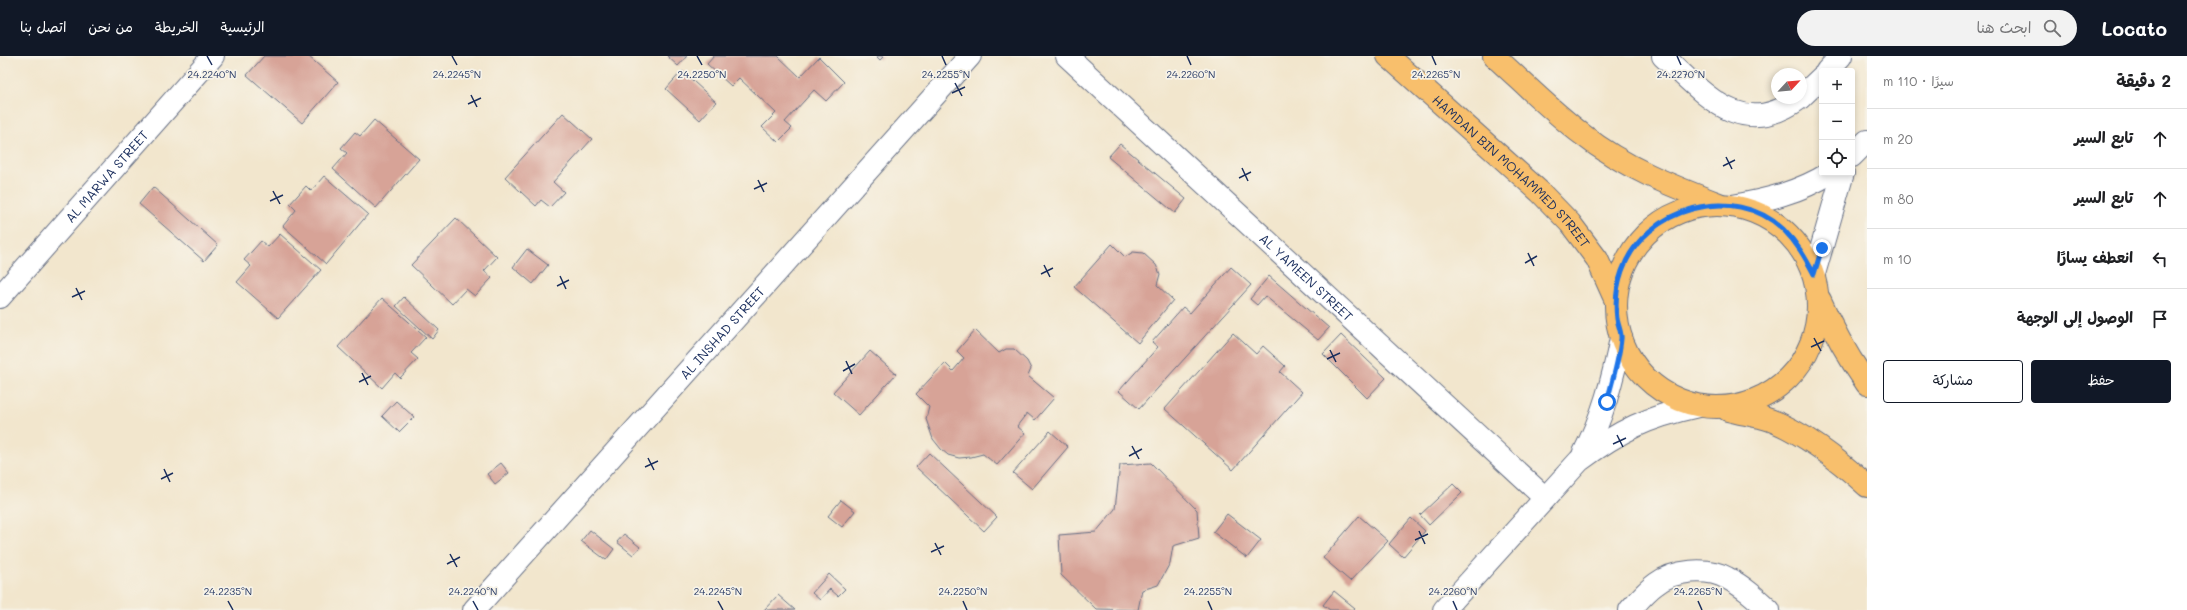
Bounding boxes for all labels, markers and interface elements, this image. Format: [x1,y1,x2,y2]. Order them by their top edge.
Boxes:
search box [1797,10,2077,46]
text: Locato [2101,16,2167,41]
text: اتصل بنا [20,17,66,36]
text: من نحن [88,17,133,36]
text: الخريطة [155,17,199,36]
text: الرئيسية [221,17,264,36]
text: ابحث هنا [1976,17,2031,37]
icon: search [2041,17,2063,39]
text: 24.2240°N [188,67,236,81]
text: 24.2245°N [433,67,481,81]
text: 24.2250°N [678,67,726,81]
text: 24.2255°N [922,67,970,81]
text: 24.2260°N [1167,67,1215,81]
text: 24.2265°N [1412,67,1460,81]
text: 24.2270°N [1657,67,1705,81]
north arrow [1771,68,1807,104]
map controls [1819,68,1855,176]
button: + [1819,68,1855,104]
text: 2 دقيقة [2116,69,2171,91]
text: سيرًا · 110 m [1883,72,1954,89]
street label: HAMDAN BIN MOHAMMED STREET [1429,91,1594,251]
button: − [1819,104,1855,140]
street label: AL MARWA STREET [61,126,151,226]
text: تابع السير [2074,127,2133,147]
icon: ahead [2149,128,2171,150]
text: 20 m [1883,130,1913,147]
button: locate [1819,140,1855,176]
text: تابع السير [2074,187,2133,207]
icon: ahead [2149,188,2171,210]
text: 80 m [1883,190,1913,207]
street label: AL YAMEEN STREET [1256,229,1357,325]
route end [1813,239,1831,257]
text: انعطف يسارًا [2057,247,2133,267]
icon: left [2149,248,2171,270]
text: 10 m [1883,250,1911,267]
street label: AL INSHAD STREET [676,282,768,383]
text: الوصول إلى الوجهة [2017,307,2133,327]
icon: arrive [2149,308,2171,330]
button: مشاركة [1883,360,2023,403]
button: حفظ [2031,360,2171,403]
route start [1598,393,1616,411]
text: 24.2235°N [204,584,252,598]
text: 24.2240°N [449,584,497,598]
text: 24.2245°N [694,584,742,598]
text: 24.2250°N [939,584,987,598]
text: 24.2255°N [1184,584,1232,598]
text: 24.2260°N [1429,584,1477,598]
text: 24.2265°N [1674,584,1722,598]

